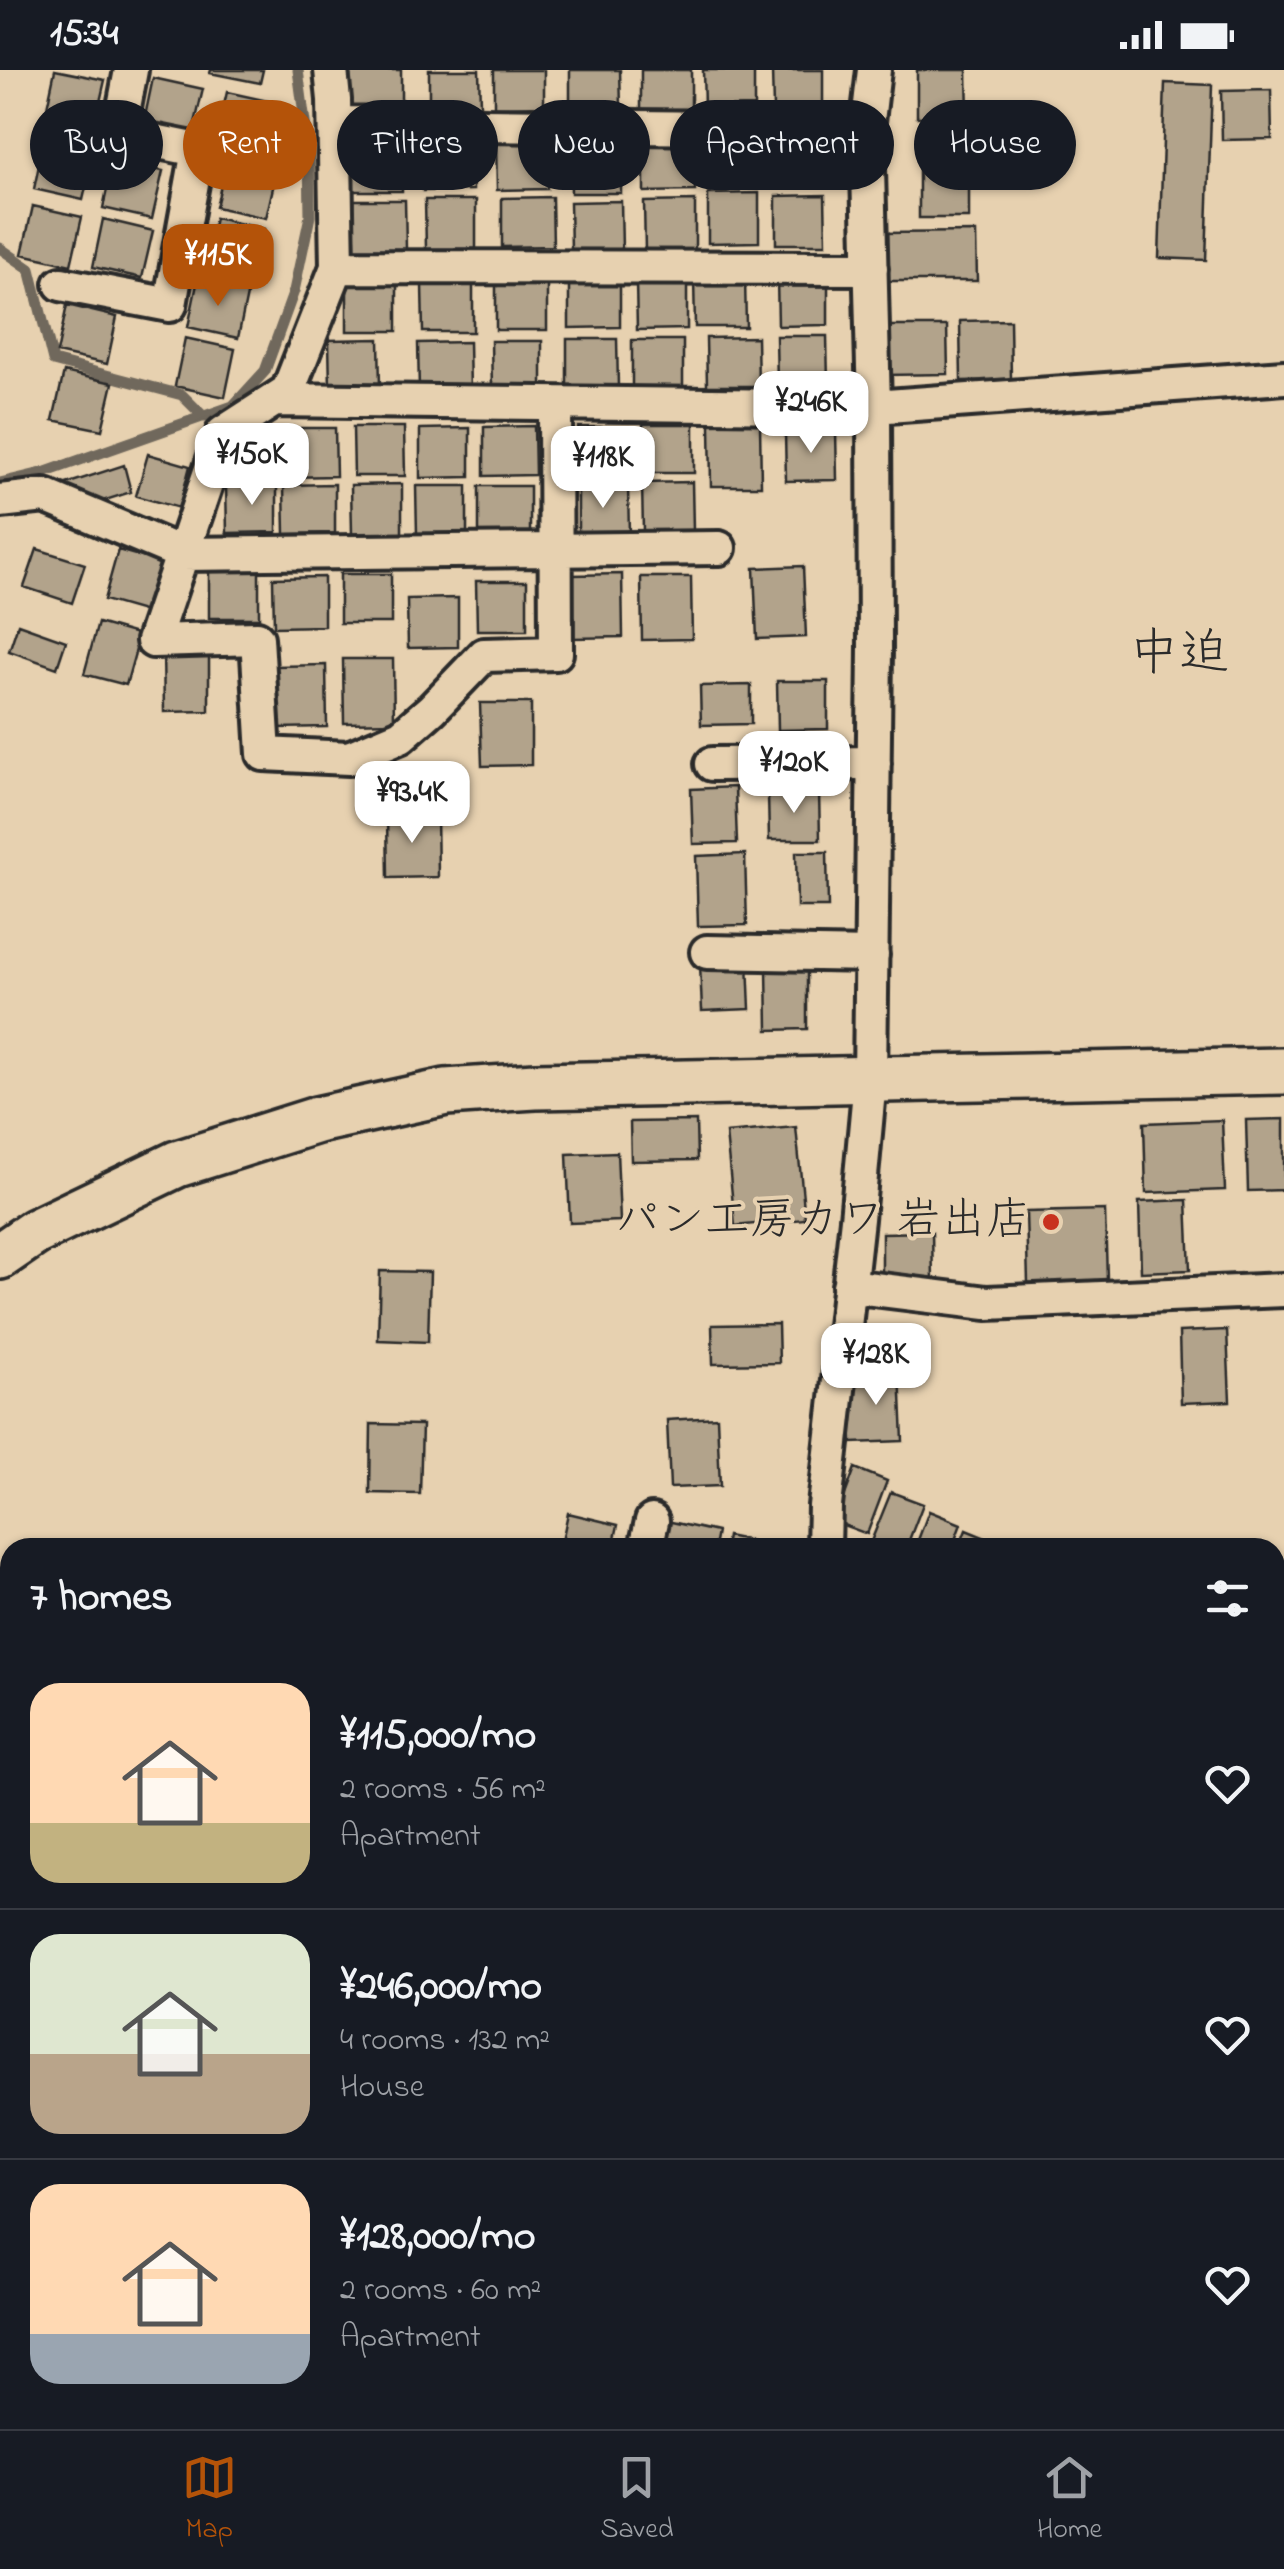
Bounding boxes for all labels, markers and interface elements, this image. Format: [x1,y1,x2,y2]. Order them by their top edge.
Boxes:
text: 15:34 [50,7,118,63]
chip: Buy [30,100,163,190]
chip: Rent [183,100,317,190]
chip: Filters [337,100,498,190]
chip: New [518,100,650,190]
chip: Apartment [670,100,894,190]
chip: House [914,100,1076,190]
pin: ¥115K [148,224,288,309]
text: ¥115K [185,233,251,280]
pin: ¥246K [741,371,881,456]
text: ¥246K [775,380,847,427]
pin: ¥150K [182,423,322,508]
pin: ¥118K [533,426,673,511]
text: ¥150K [217,432,287,479]
text: ¥118K [573,435,633,482]
district label: 中迫 [1129,619,1229,692]
pin: ¥120K [724,731,864,816]
text: ¥120K [760,740,828,787]
pin: ¥93.4K [331,761,493,846]
text: ¥93.4K [377,770,447,817]
place label: パン工房カワ 岩出店 [615,1189,1031,1255]
marker: パン工房カワ 岩出店 [1040,1211,1062,1233]
pin: ¥128K [806,1323,946,1408]
text: ¥128K [843,1332,909,1379]
text: 7 homes [30,1568,172,1629]
icon: filters [1200,1571,1255,1626]
text: ¥115,000/mo [340,1706,536,1767]
icon: home [110,1723,230,1843]
icon: heart [1200,1756,1255,1811]
text: 2 rooms · 56 m² [340,1767,546,1814]
text: Apartment [340,1814,481,1861]
text: ¥246,000/mo [340,1957,542,2018]
icon: home [110,1974,230,2094]
icon: heart [1200,2007,1255,2062]
text: 4 rooms · 132 m² [340,2018,550,2065]
text: House [340,2065,424,2112]
text: ¥128,000/mo [340,2207,535,2268]
icon: home [110,2224,230,2344]
icon: heart [1200,2257,1255,2312]
text: 2 rooms · 60 m² [340,2268,541,2315]
text: Apartment [340,2315,481,2362]
tab: Map [182,2450,237,2551]
tab: Saved [600,2450,673,2551]
tab: Home [1037,2450,1102,2551]

